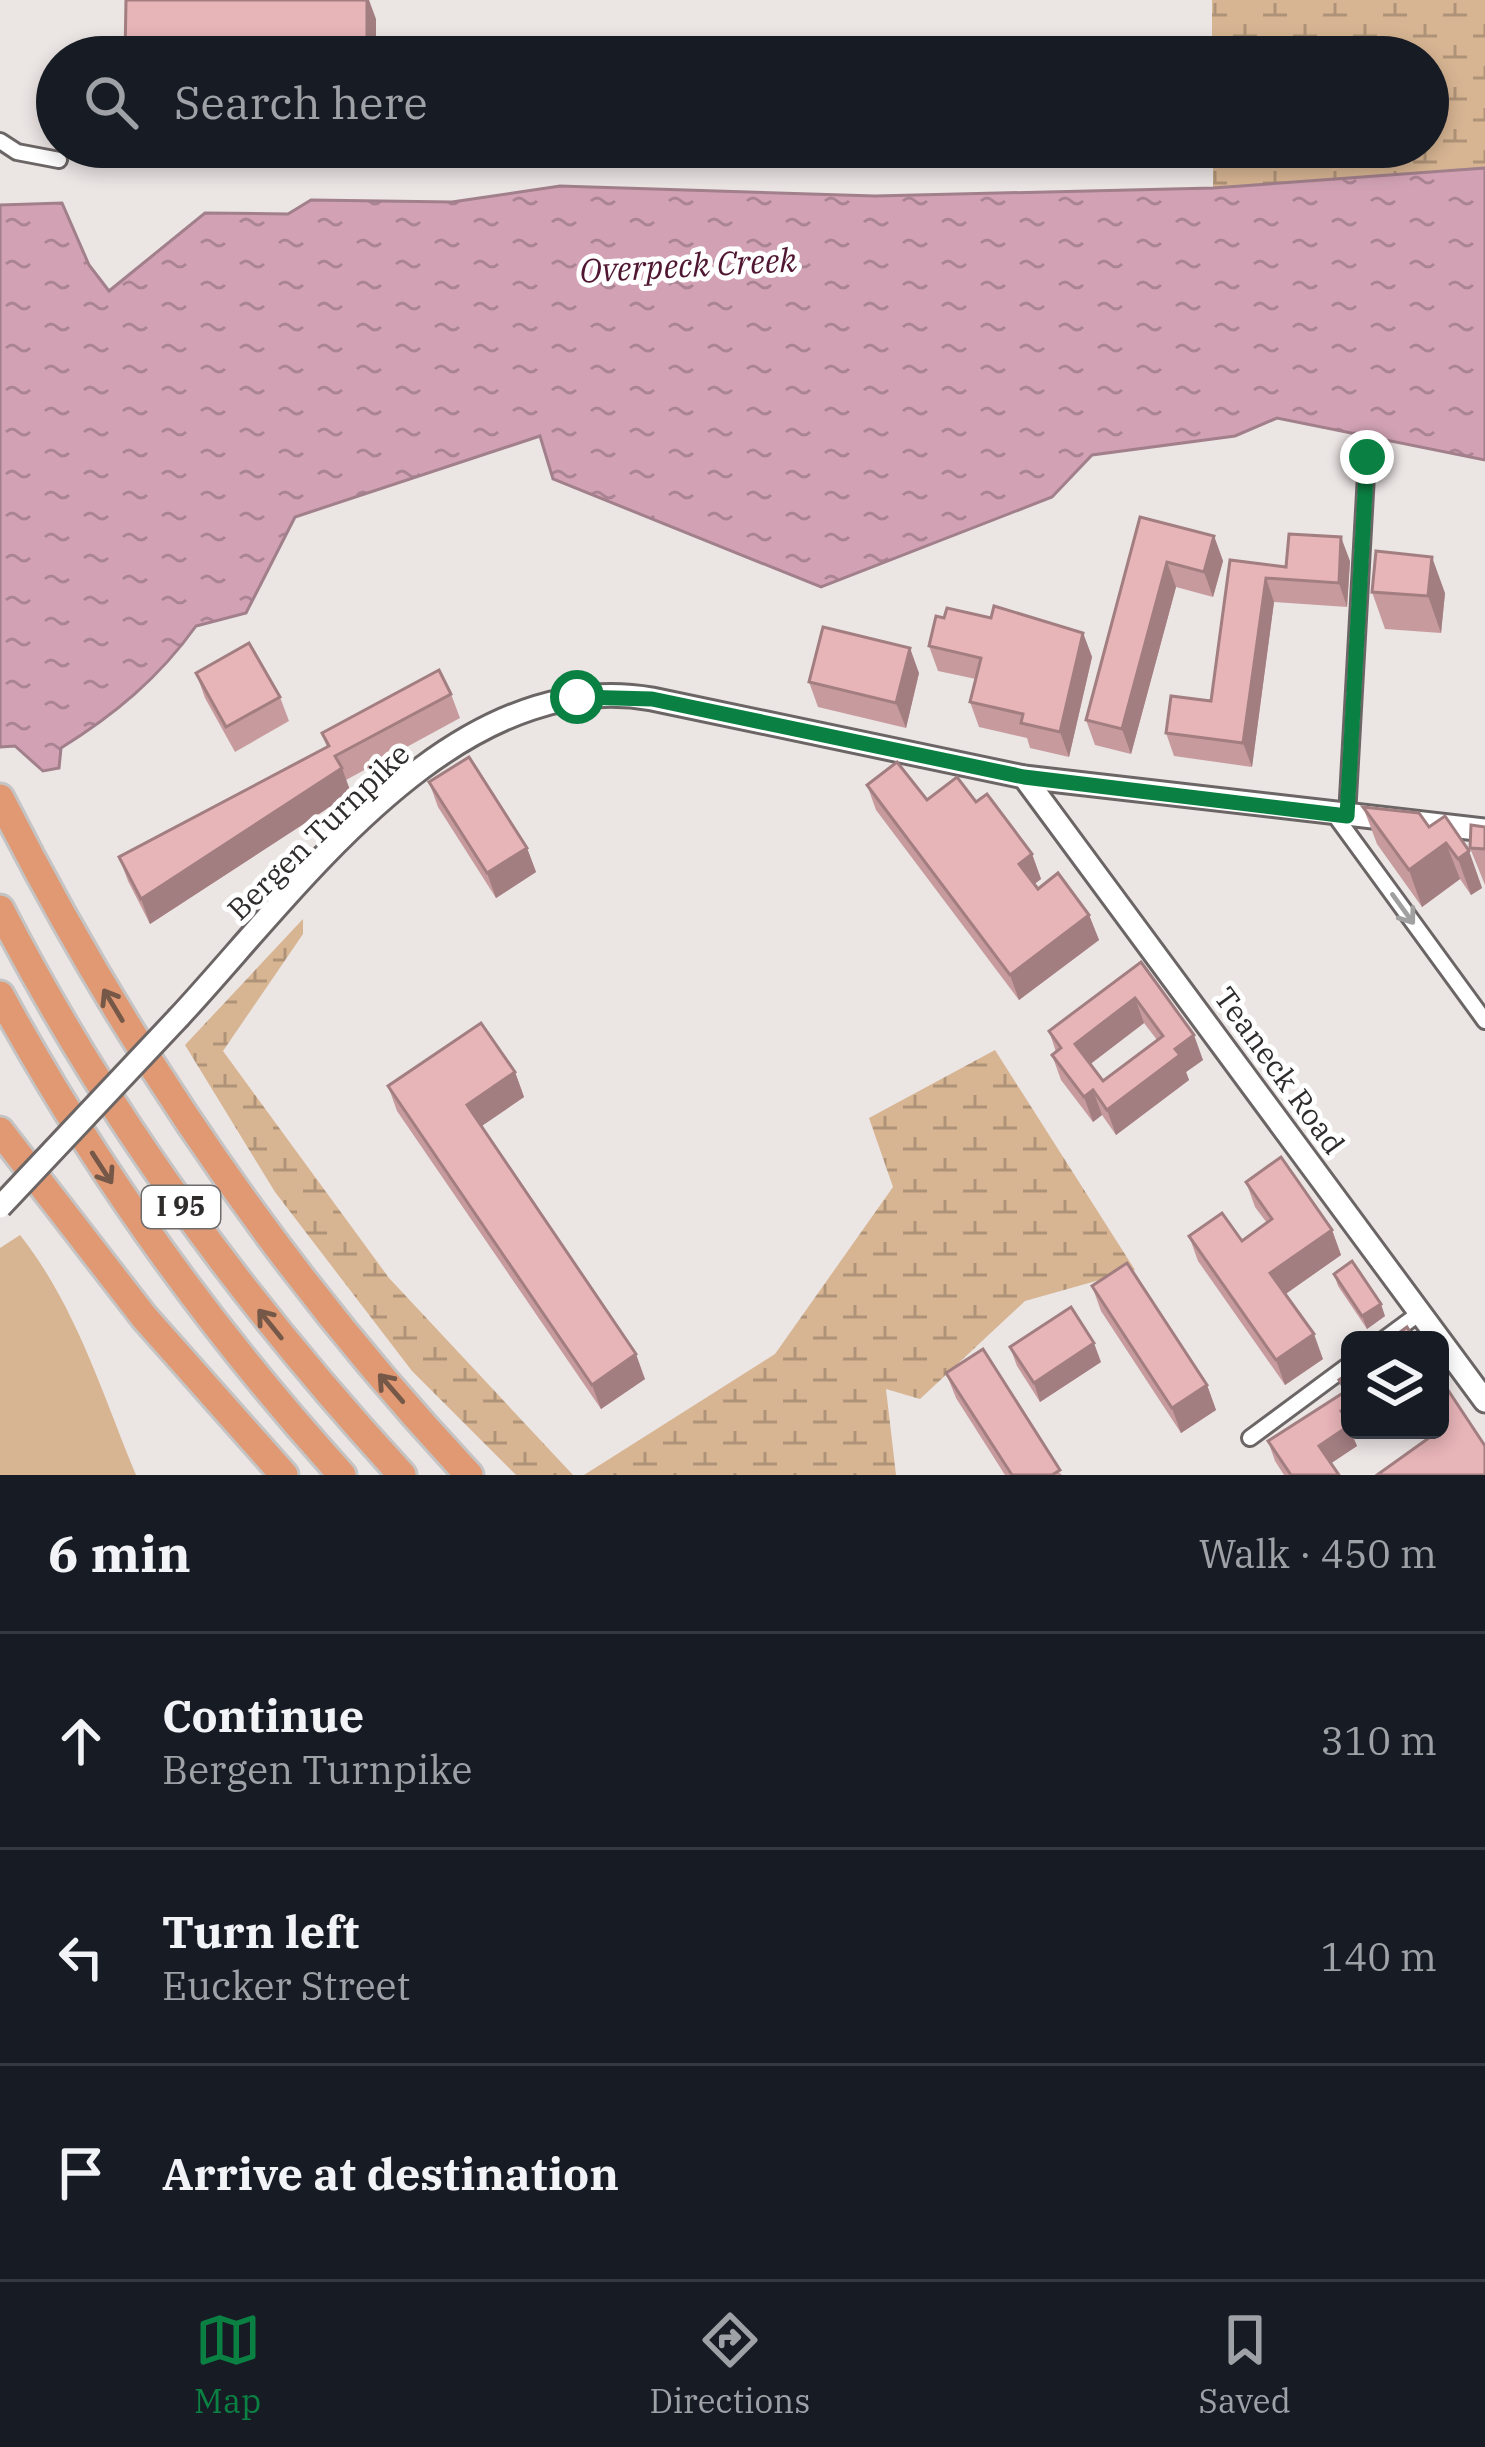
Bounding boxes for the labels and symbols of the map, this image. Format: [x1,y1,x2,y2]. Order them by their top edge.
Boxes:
water label: Overpeck Creek [578,237,798,292]
route end [1340,430,1394,484]
route start [550,670,604,724]
street label: Bergen Turnpike [219,734,417,928]
one-way arrow [1390,892,1416,925]
street label: Teaneck Road [1206,979,1354,1162]
one-way arrow [100,988,124,1023]
one-way arrow [90,1151,115,1185]
road number: I 95 [142,1186,220,1228]
one-way arrow [256,1309,284,1340]
one-way arrow [377,1373,405,1404]

